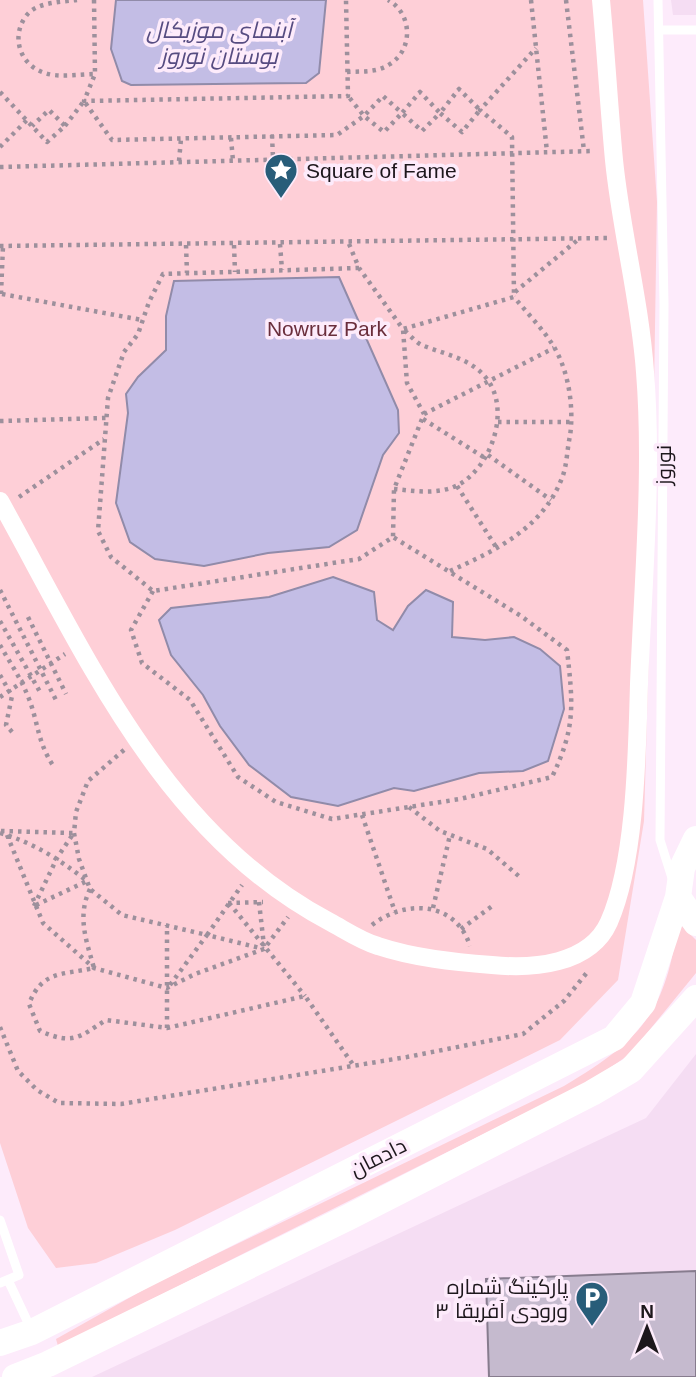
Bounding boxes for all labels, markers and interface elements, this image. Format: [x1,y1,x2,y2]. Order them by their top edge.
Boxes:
water label: آبنمای موزیکال بوستان نوروز [146,17,297,70]
place icon: Square of Fame [262,151,300,200]
place label: Square of Fame [306,159,457,182]
park label: Nowruz Park [267,317,388,340]
street label: نوروز [652,445,676,486]
street label: دادمان [346,1133,411,1183]
place label: پارکینگ شماره ۳ ورودی آفریقا [435,1275,568,1324]
parking icon: پارکینگ شماره ۳ ورودی آفریقا [573,1279,611,1328]
north arrow [612,1293,682,1363]
text: N [640,1301,654,1322]

